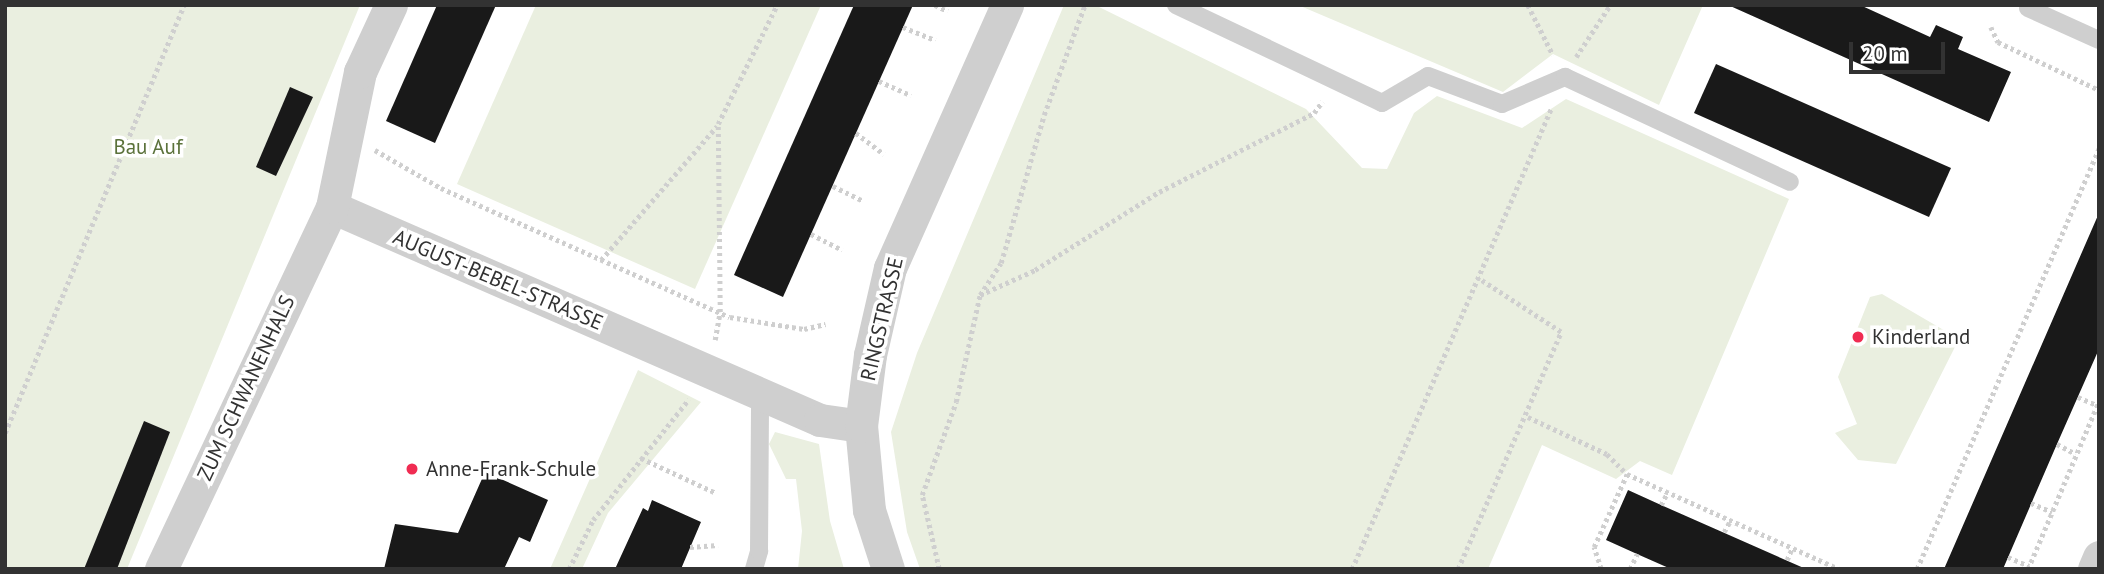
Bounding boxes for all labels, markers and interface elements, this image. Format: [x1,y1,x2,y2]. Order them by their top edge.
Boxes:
scale bar [1852,28,1948,72]
text: 20 m [1862,40,1908,67]
park label: Bau Auf [113,134,183,160]
street label: AUGUST-BEBEL-STRASSE [389,224,607,336]
street label: RINGSTRASSE [856,255,908,383]
street label: ZUM SCHWANENHALS [192,291,300,485]
place label: Kinderland [1872,324,1970,350]
marker: Kinderland [1850,329,1866,345]
place label: Anne-Frank-Schule [426,456,596,482]
marker: Anne-Frank-Schule [404,461,420,477]

